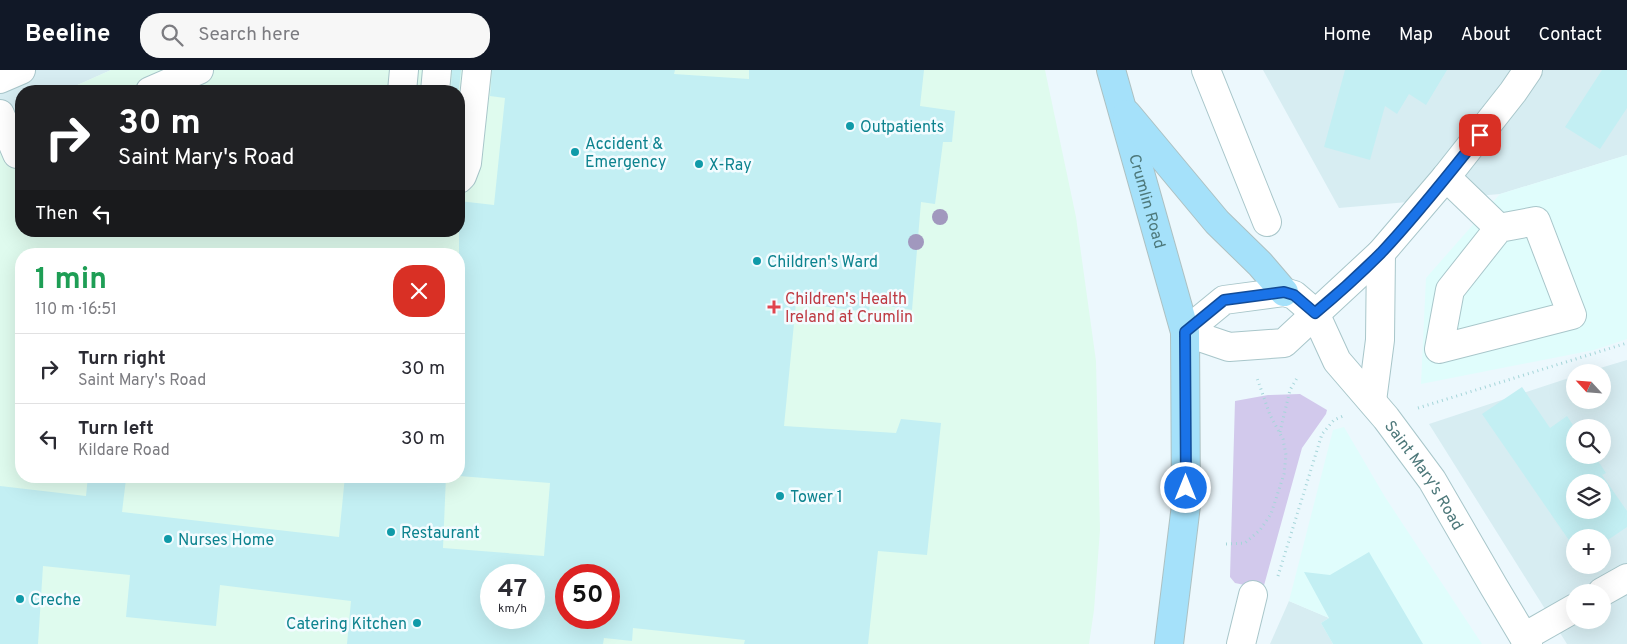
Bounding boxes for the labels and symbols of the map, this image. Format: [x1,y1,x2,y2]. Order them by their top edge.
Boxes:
pin [1459,114,1501,156]
place label: Outpatients [860,118,944,138]
marker: Outpatients [844,120,856,132]
place label: Accident & Emergency [585,135,666,173]
marker: Accident & Emergency [569,146,581,158]
street label: Crumlin Road [1123,152,1169,251]
place label: X-Ray [709,156,752,176]
marker: X-Ray [693,158,705,170]
place label: Children's Ward [767,253,878,273]
marker: Children's Ward [751,255,763,267]
place label: Children's Health Ireland at Crumlin [785,290,913,328]
marker: Children's Health Ireland at Crumlin [767,300,781,314]
north arrow [1566,364,1611,409]
street label: Saint Mary's Road [1379,417,1467,534]
position arrow [1159,461,1211,513]
place label: Tower 1 [790,488,843,508]
marker: Tower 1 [774,490,786,502]
place label: Restaurant [401,524,480,544]
marker: Restaurant [385,526,397,538]
place label: Nurses Home [178,531,274,551]
marker: Nurses Home [162,533,174,545]
speed limit sign: 50 [555,564,620,629]
place label: Creche [30,591,81,611]
marker: Creche [14,593,26,605]
place label: Catering Kitchen [286,615,407,635]
marker: Catering Kitchen [411,617,423,629]

